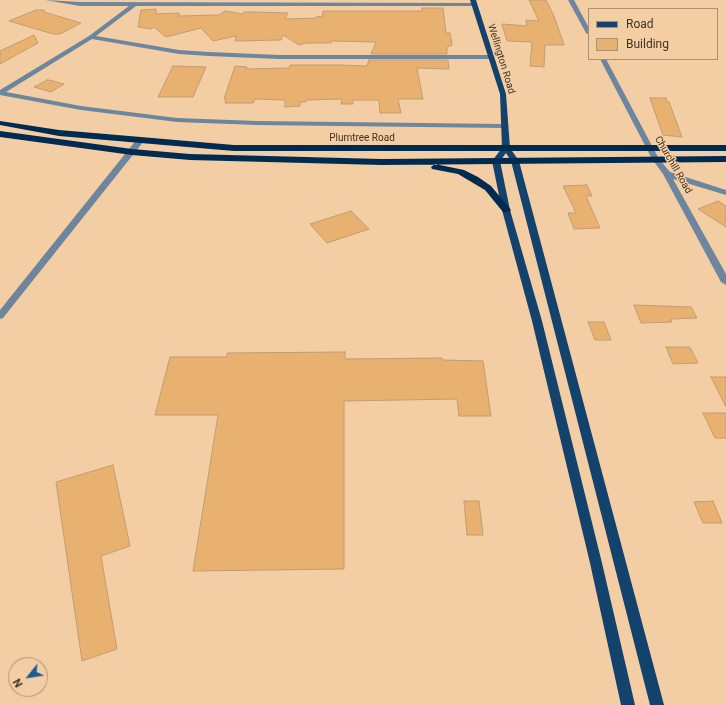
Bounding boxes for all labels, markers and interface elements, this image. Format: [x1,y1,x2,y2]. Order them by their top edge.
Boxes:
legend [588,8,718,60]
text: Road [626,17,654,31]
street label: Wellington Road [485,23,517,95]
text: Building [626,37,669,51]
street label: Plumtree Road [329,132,395,144]
street label: Churchill Road [652,134,694,196]
north arrow [8,657,48,697]
text: N [10,676,26,689]

